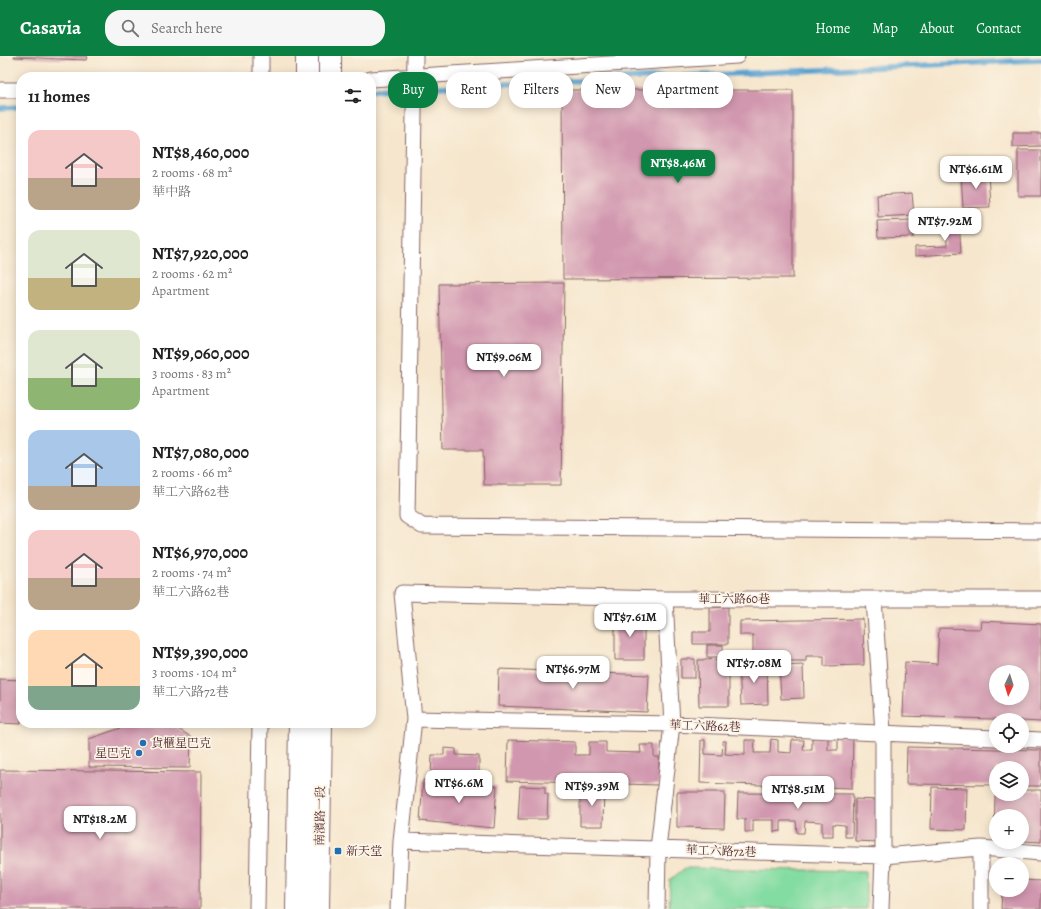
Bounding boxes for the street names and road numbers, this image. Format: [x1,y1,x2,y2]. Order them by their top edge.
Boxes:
street label: 華工六路60巷 [698,591,770,607]
street label: 華工六路62巷 [669,717,741,735]
street label: 南濱路一段 [311,786,329,846]
street label: 華工六路72巷 [685,842,757,860]

